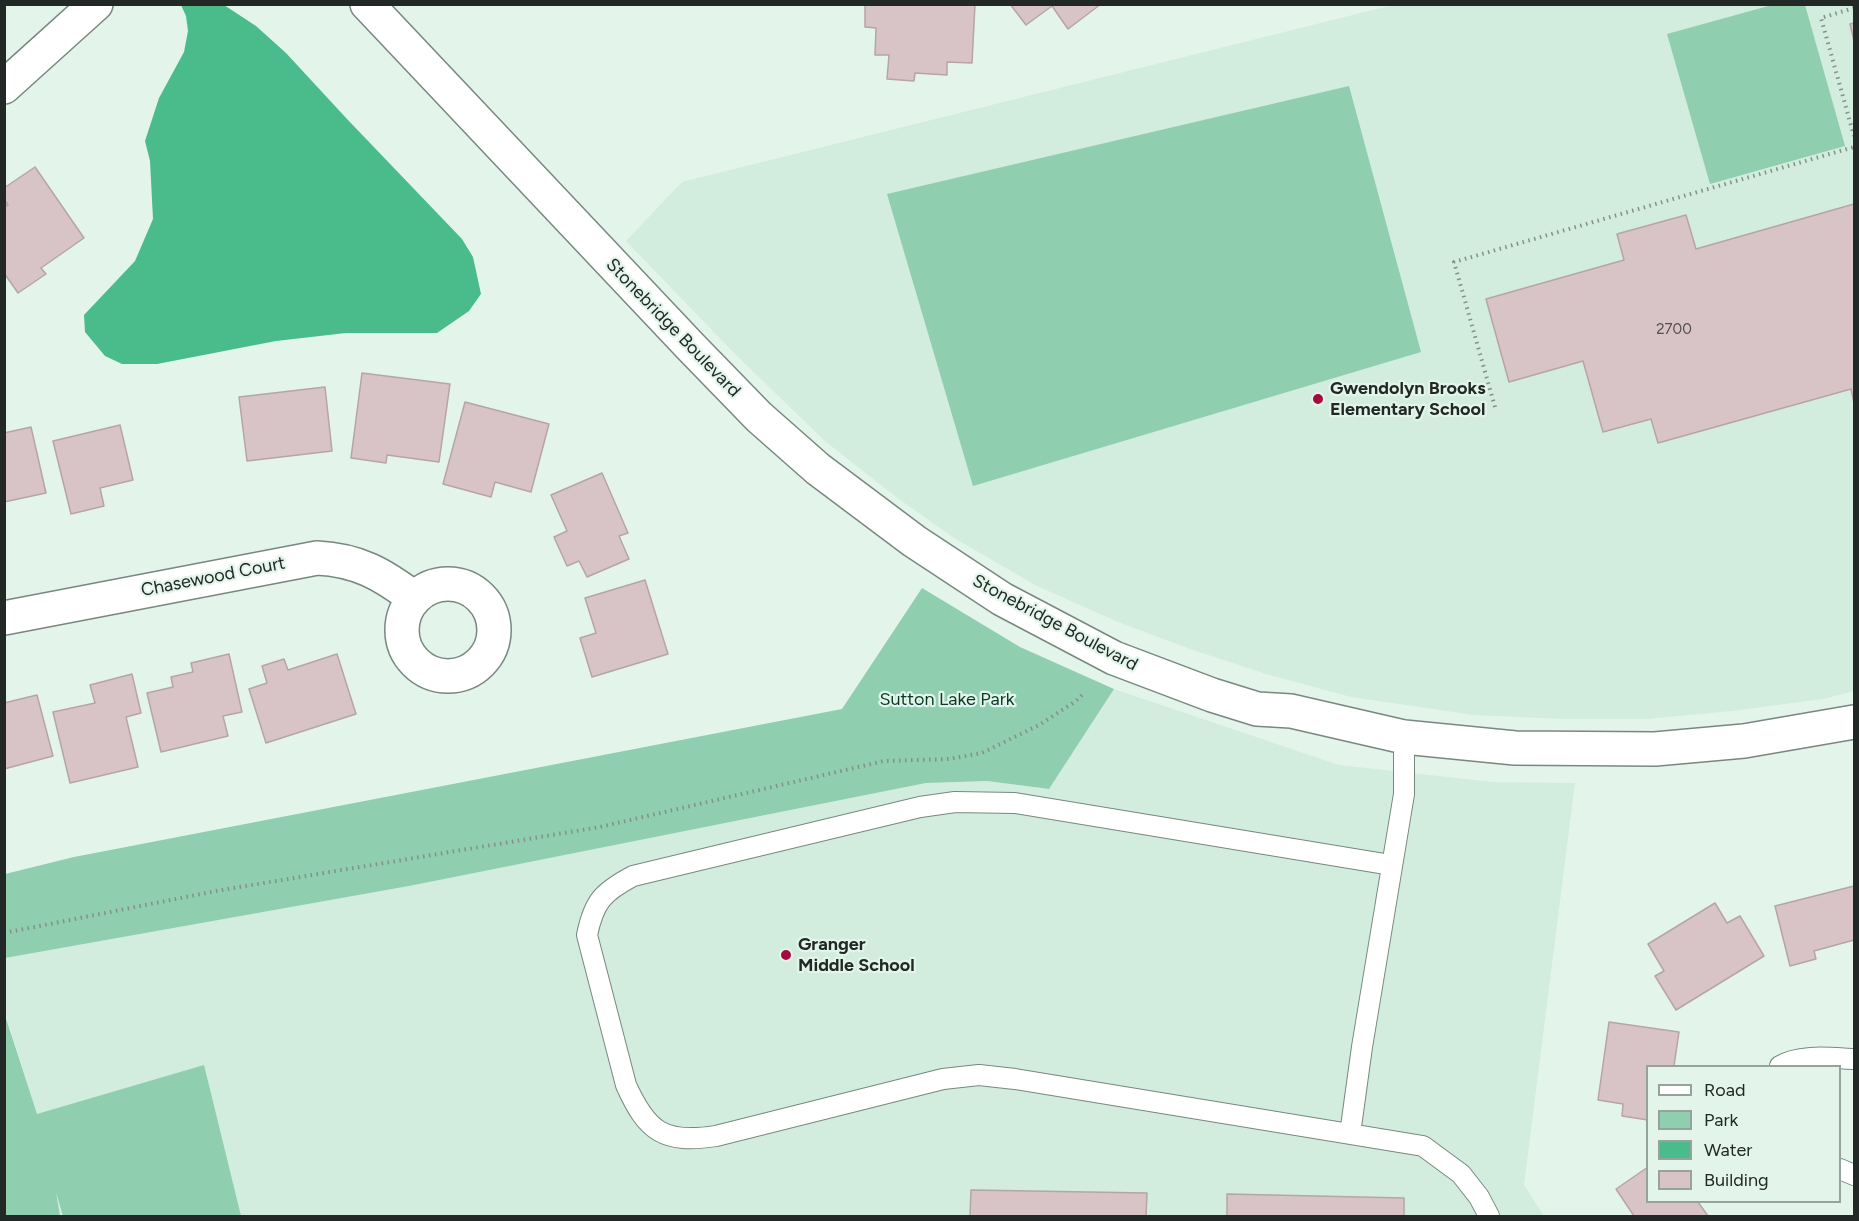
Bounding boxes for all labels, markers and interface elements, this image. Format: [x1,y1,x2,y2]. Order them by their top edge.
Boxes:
street label: Stonebridge Boulevard [601,254,745,402]
house number: 2700 [1656,321,1692,339]
place label: Gwendolyn Brooks Elementary School [1330,378,1486,420]
marker: Gwendolyn Brooks Elementary School [1311,392,1325,406]
street label: Chasewood Court [139,552,287,602]
street label: Stonebridge Boulevard [969,570,1141,676]
park label: Sutton Lake Park [879,689,1015,711]
place label: Granger Middle School [798,934,915,976]
marker: Granger Middle School [779,948,793,962]
legend [1646,1065,1841,1203]
text: Road [1704,1079,1745,1101]
text: Park [1704,1109,1738,1131]
text: Water [1704,1139,1752,1161]
text: Building [1704,1169,1769,1191]

